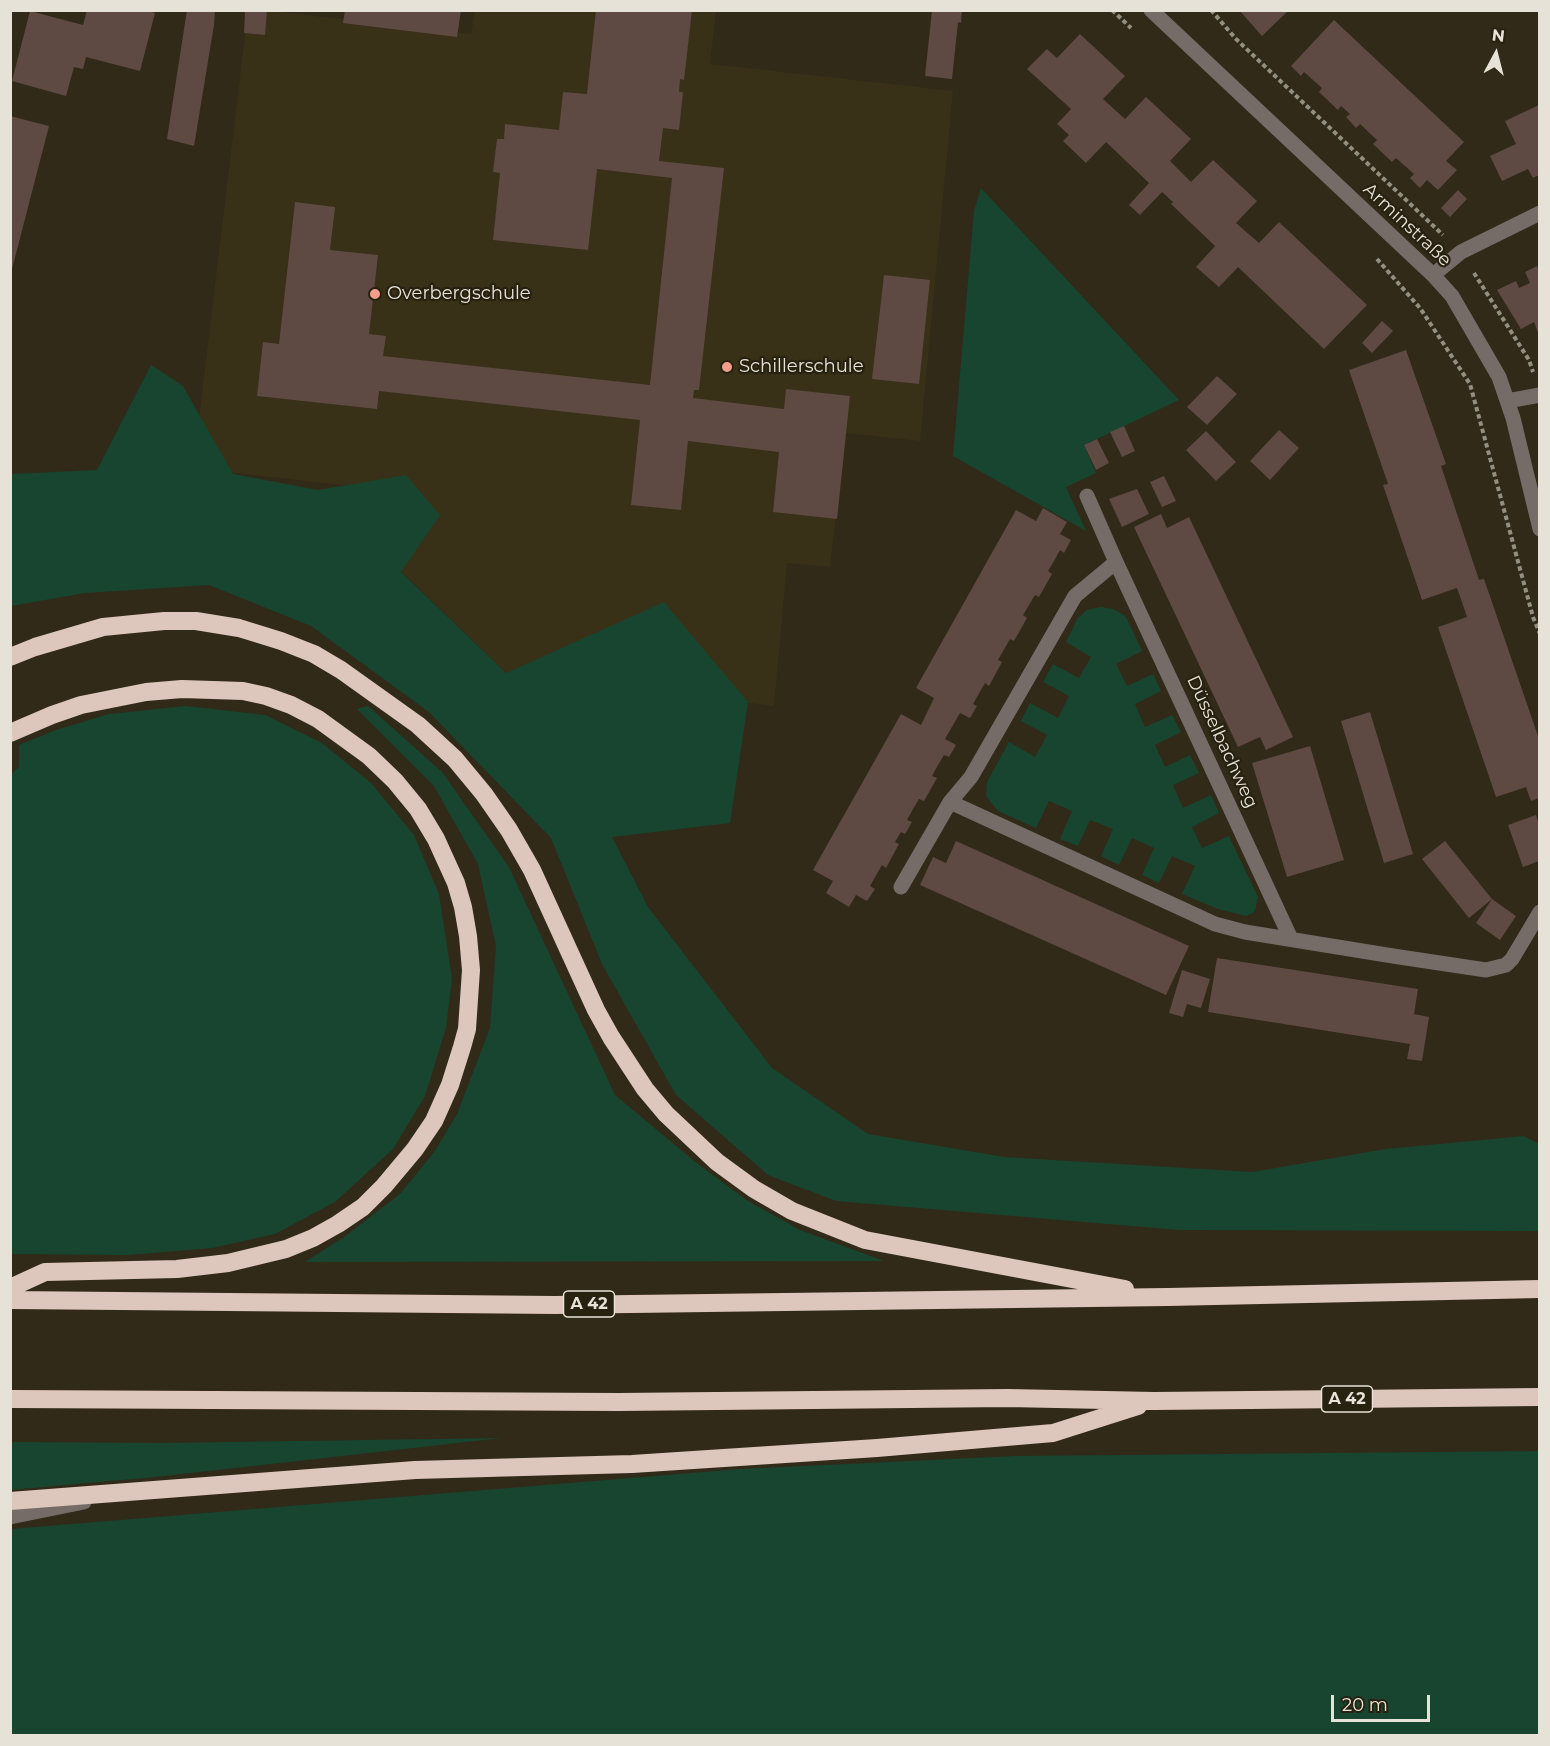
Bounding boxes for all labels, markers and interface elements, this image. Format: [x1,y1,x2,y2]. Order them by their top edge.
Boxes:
north arrow [1466,24,1526,84]
text: N [1491,25,1506,46]
street label: Arminstraße [1359,179,1455,271]
place label: Overbergschule [387,283,531,305]
marker: Overbergschule [368,287,382,301]
place label: Schillerschule [739,356,864,378]
marker: Schillerschule [720,360,734,374]
street label: Düsselbachweg [1182,672,1262,812]
road number: A 42 [564,1291,614,1317]
road number: A 42 [1322,1386,1372,1412]
scale bar [1334,1683,1433,1721]
text: 20 m [1342,1694,1388,1716]

